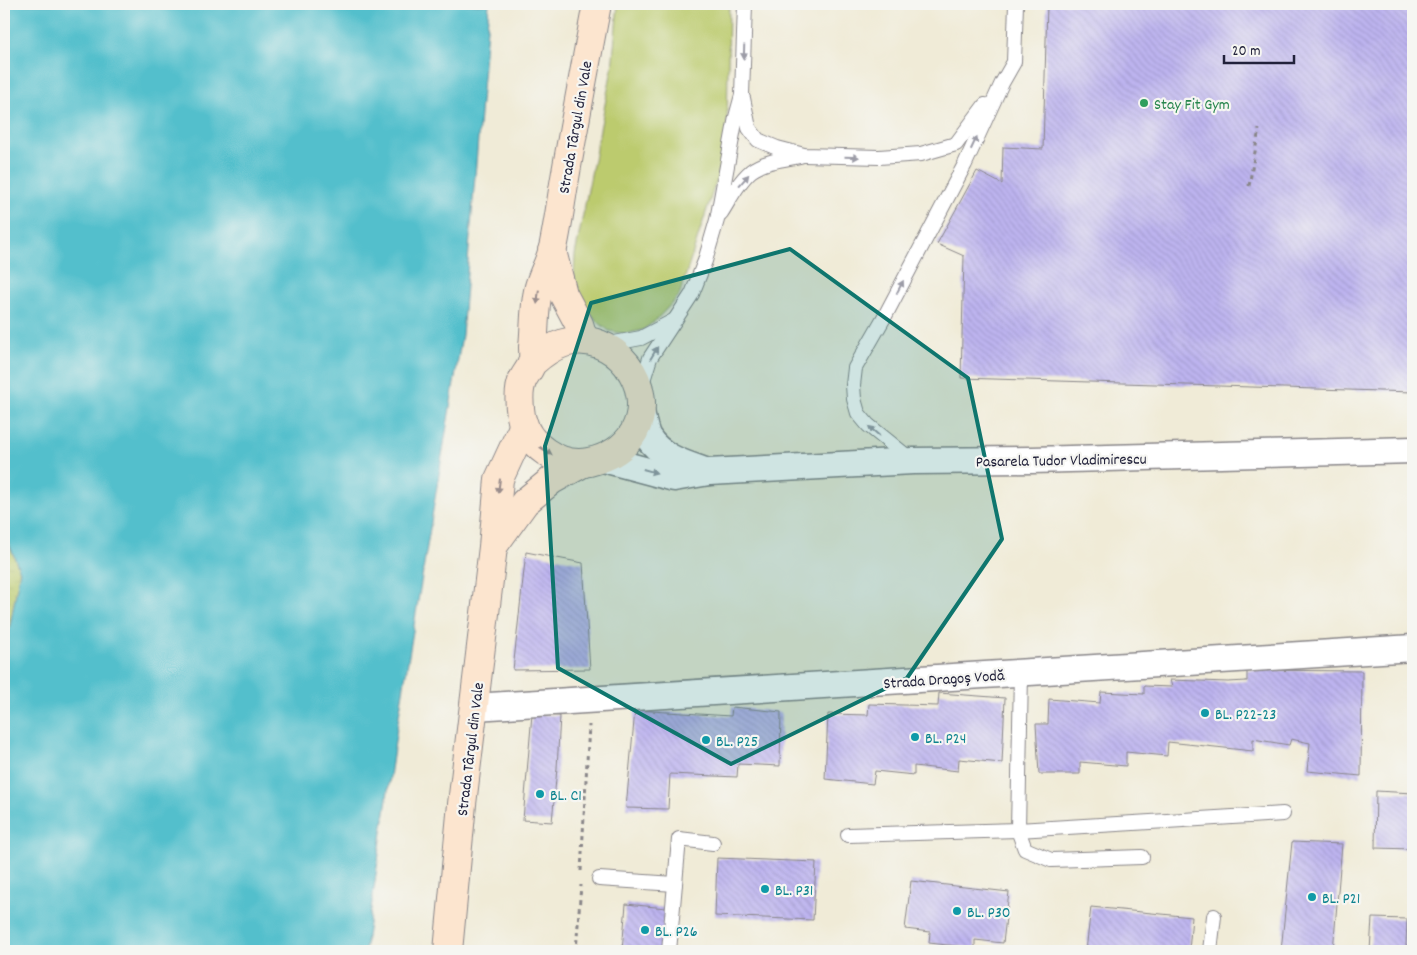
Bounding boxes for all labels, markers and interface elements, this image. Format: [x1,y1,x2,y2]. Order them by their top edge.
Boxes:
scale bar [1224,32,1294,64]
text: 20 m [1232,41,1260,63]
one-way arrow [739,45,747,61]
street label: Strada Târgul din Vale [553,59,599,196]
place label: Stay Fit Gym [1154,94,1230,117]
marker: Stay Fit Gym [1138,97,1150,109]
one-way arrow [971,136,979,150]
one-way arrow [845,153,861,161]
one-way arrow [739,173,750,186]
one-way arrow [896,280,904,295]
one-way arrow [533,289,541,305]
one-way arrow [650,346,659,359]
one-way arrow [869,425,881,437]
one-way arrow [540,447,553,456]
street label: Pasarela Tudor Vladimirescu [975,449,1147,474]
one-way arrow [643,468,658,476]
one-way arrow [495,478,503,494]
street label: Strada Dragoș Vodă [883,665,1006,696]
street label: Strada Târgul din Vale [452,681,491,817]
place label: BL. P22-23 [1215,704,1276,727]
marker: BL. P22-23 [1199,707,1211,719]
place label: BL. P24 [925,728,966,751]
place label: BL. P25 [716,731,758,754]
marker: BL. P24 [909,731,921,743]
marker: BL. P25 [700,734,712,746]
place label: BL. C1 [550,785,582,808]
marker: BL. C1 [534,788,546,800]
place label: BL. P31 [775,880,813,903]
marker: BL. P31 [759,883,771,895]
place label: BL. P21 [1322,888,1360,911]
marker: BL. P21 [1306,891,1318,903]
place label: BL. P30 [967,902,1011,925]
marker: BL. P30 [951,905,963,917]
place label: BL. P26 [655,921,698,944]
marker: BL. P26 [639,924,651,936]

